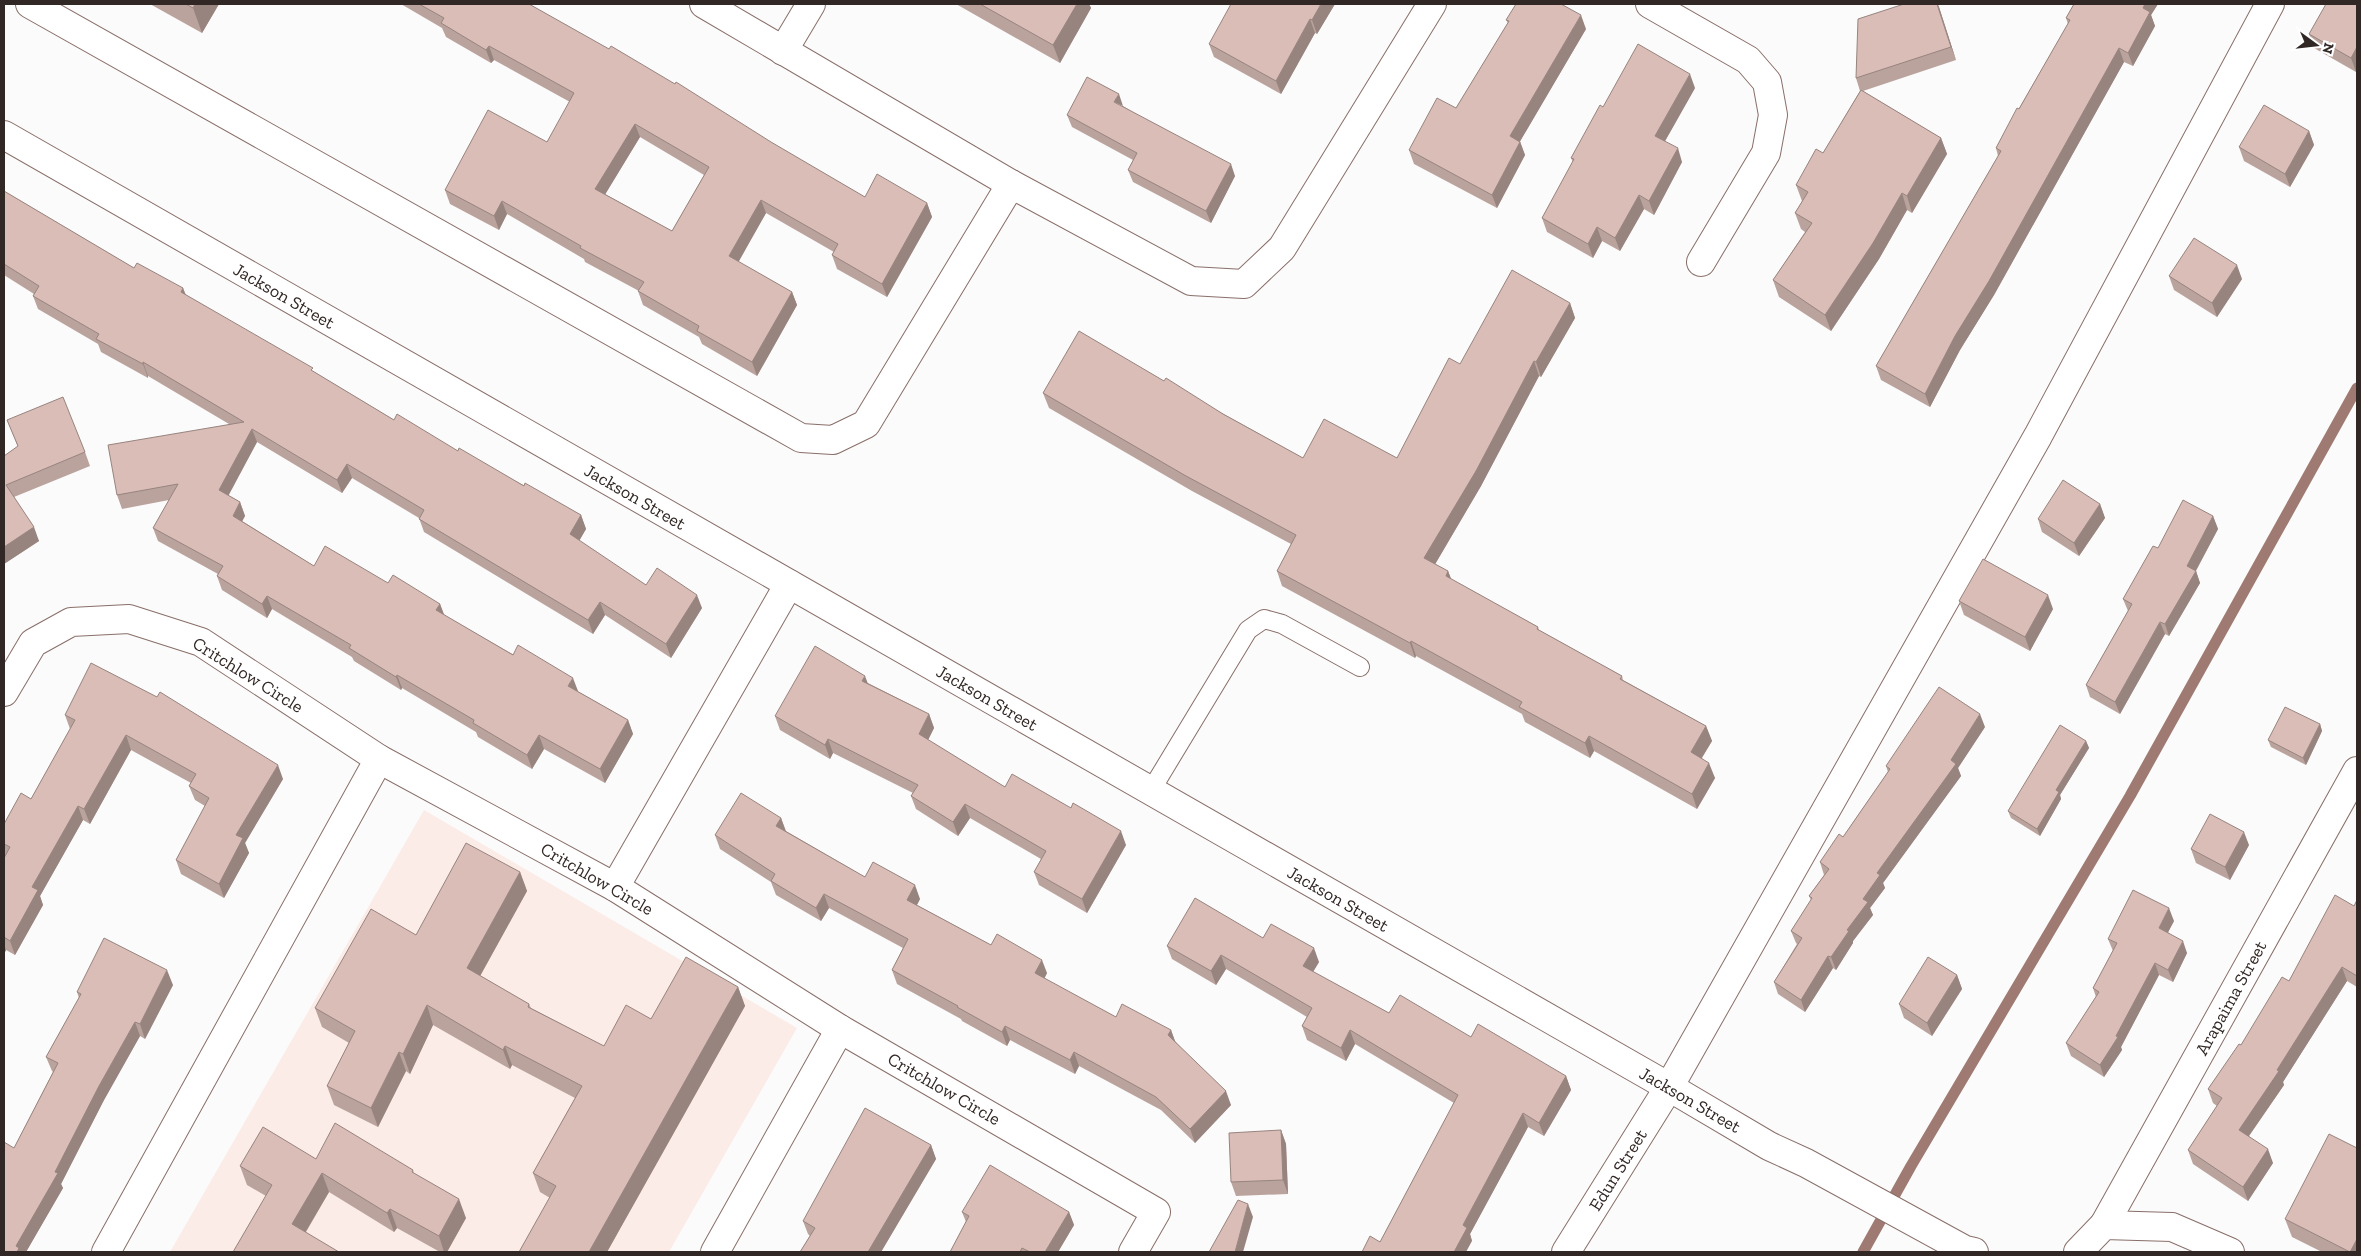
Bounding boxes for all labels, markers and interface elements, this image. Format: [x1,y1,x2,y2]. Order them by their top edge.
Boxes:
north arrow [2291,20,2341,70]
text: N [2318,41,2338,56]
street label: Jackson Street [230,258,339,334]
street label: Jackson Street [581,459,690,535]
street label: Critchlow Circle [189,632,307,718]
street label: Jackson Street [933,660,1042,736]
street label: Critchlow Circle [537,838,657,920]
street label: Jackson Street [1284,861,1393,937]
street label: Arapaima Street [2191,937,2272,1059]
street label: Critchlow Circle [884,1048,1004,1130]
street label: Jackson Street [1636,1062,1745,1138]
street label: Edun Street [1584,1125,1652,1215]

